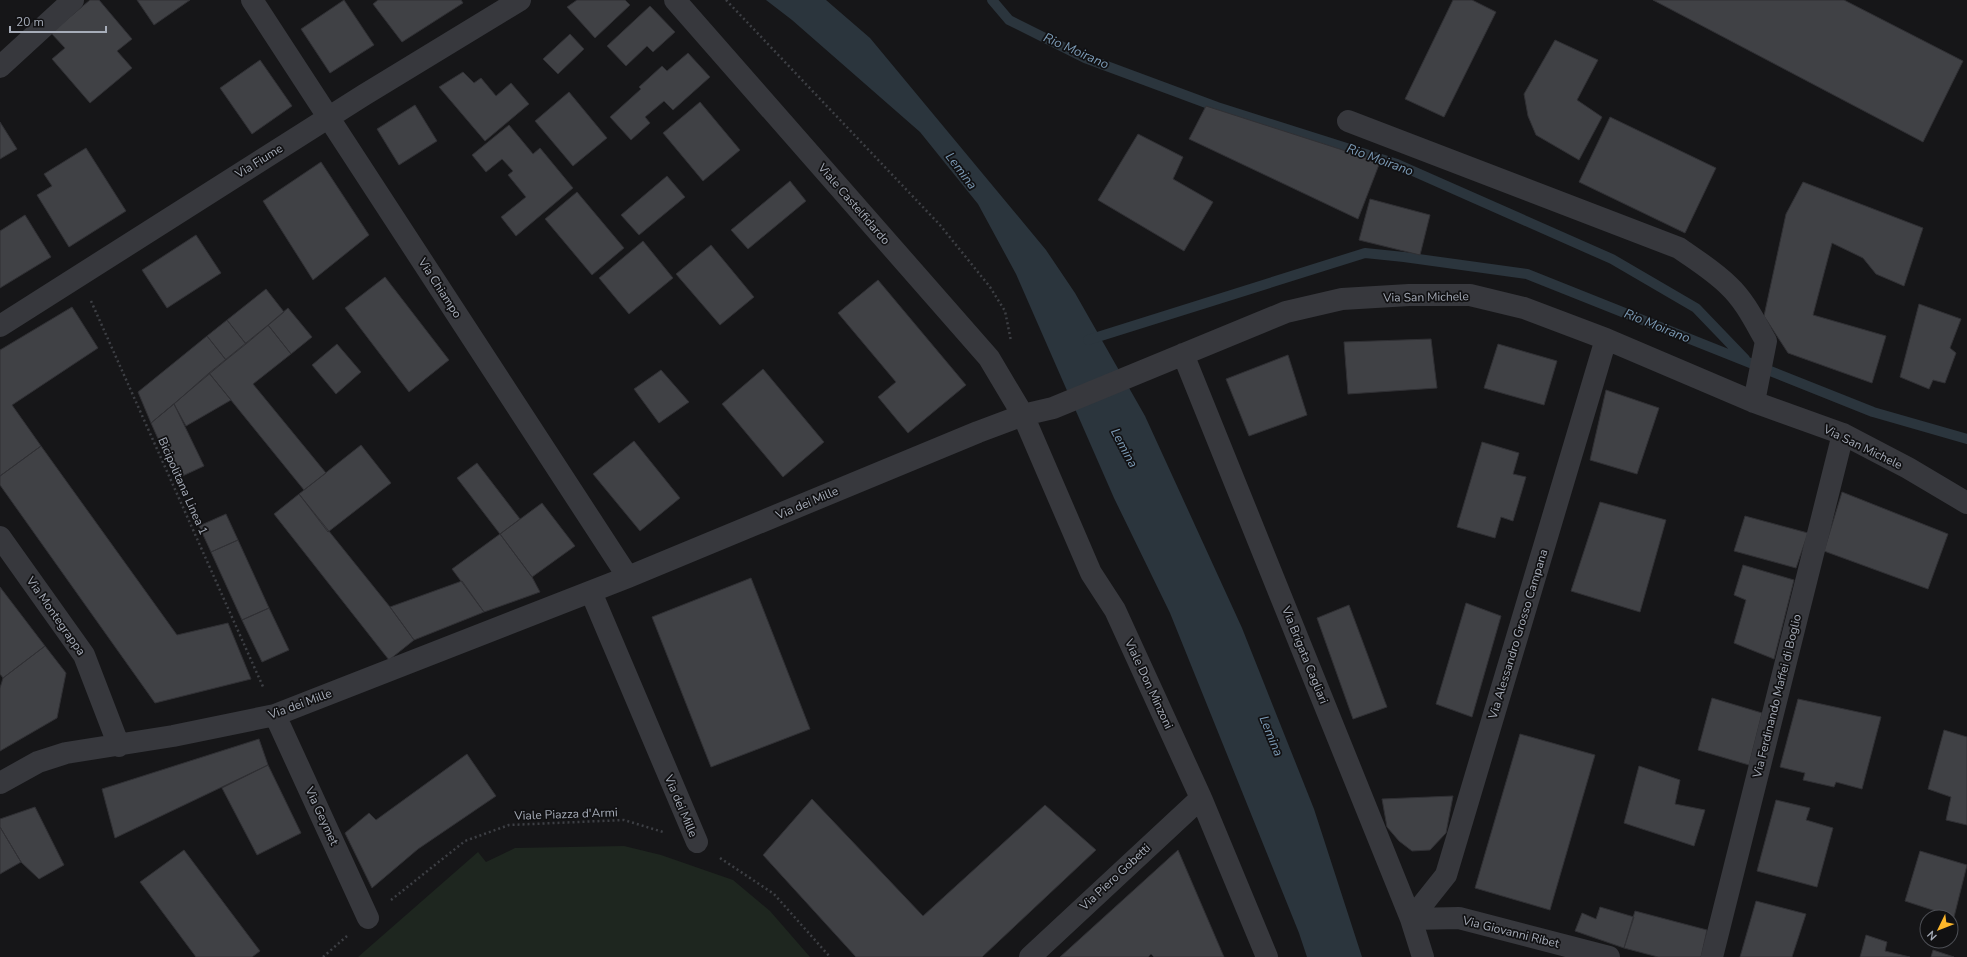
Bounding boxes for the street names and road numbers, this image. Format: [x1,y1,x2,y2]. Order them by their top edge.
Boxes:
street label: Via Fiume [231,140,286,182]
street label: Viale Castelfidardo [814,159,894,248]
street label: Via Chiampo [414,254,466,321]
street label: Via San Michele [1382,288,1469,306]
street label: Via San Michele [1820,421,1905,473]
street label: Bicipolitana Linea 1 [154,435,212,537]
street label: Via dei Mille [772,483,841,524]
street label: Via Alessandro Grosso Campana [1484,547,1551,722]
street label: Via Montegrappa [22,573,89,659]
street label: Via Brigata Cagliari [1278,603,1332,706]
street label: Via Ferdinando Maffei di Boglio [1749,612,1805,780]
street label: Viale Don Minzoni [1121,636,1177,732]
street label: Via dei Mille [265,685,334,723]
street label: Via dei Mille [660,771,701,840]
street label: Via Geymet [301,783,343,848]
street label: Viale Piazza d'Armi [513,804,618,824]
street label: Via Piero Gobetti [1076,840,1154,915]
street label: Via Giovanni Ribet [1460,912,1562,952]

